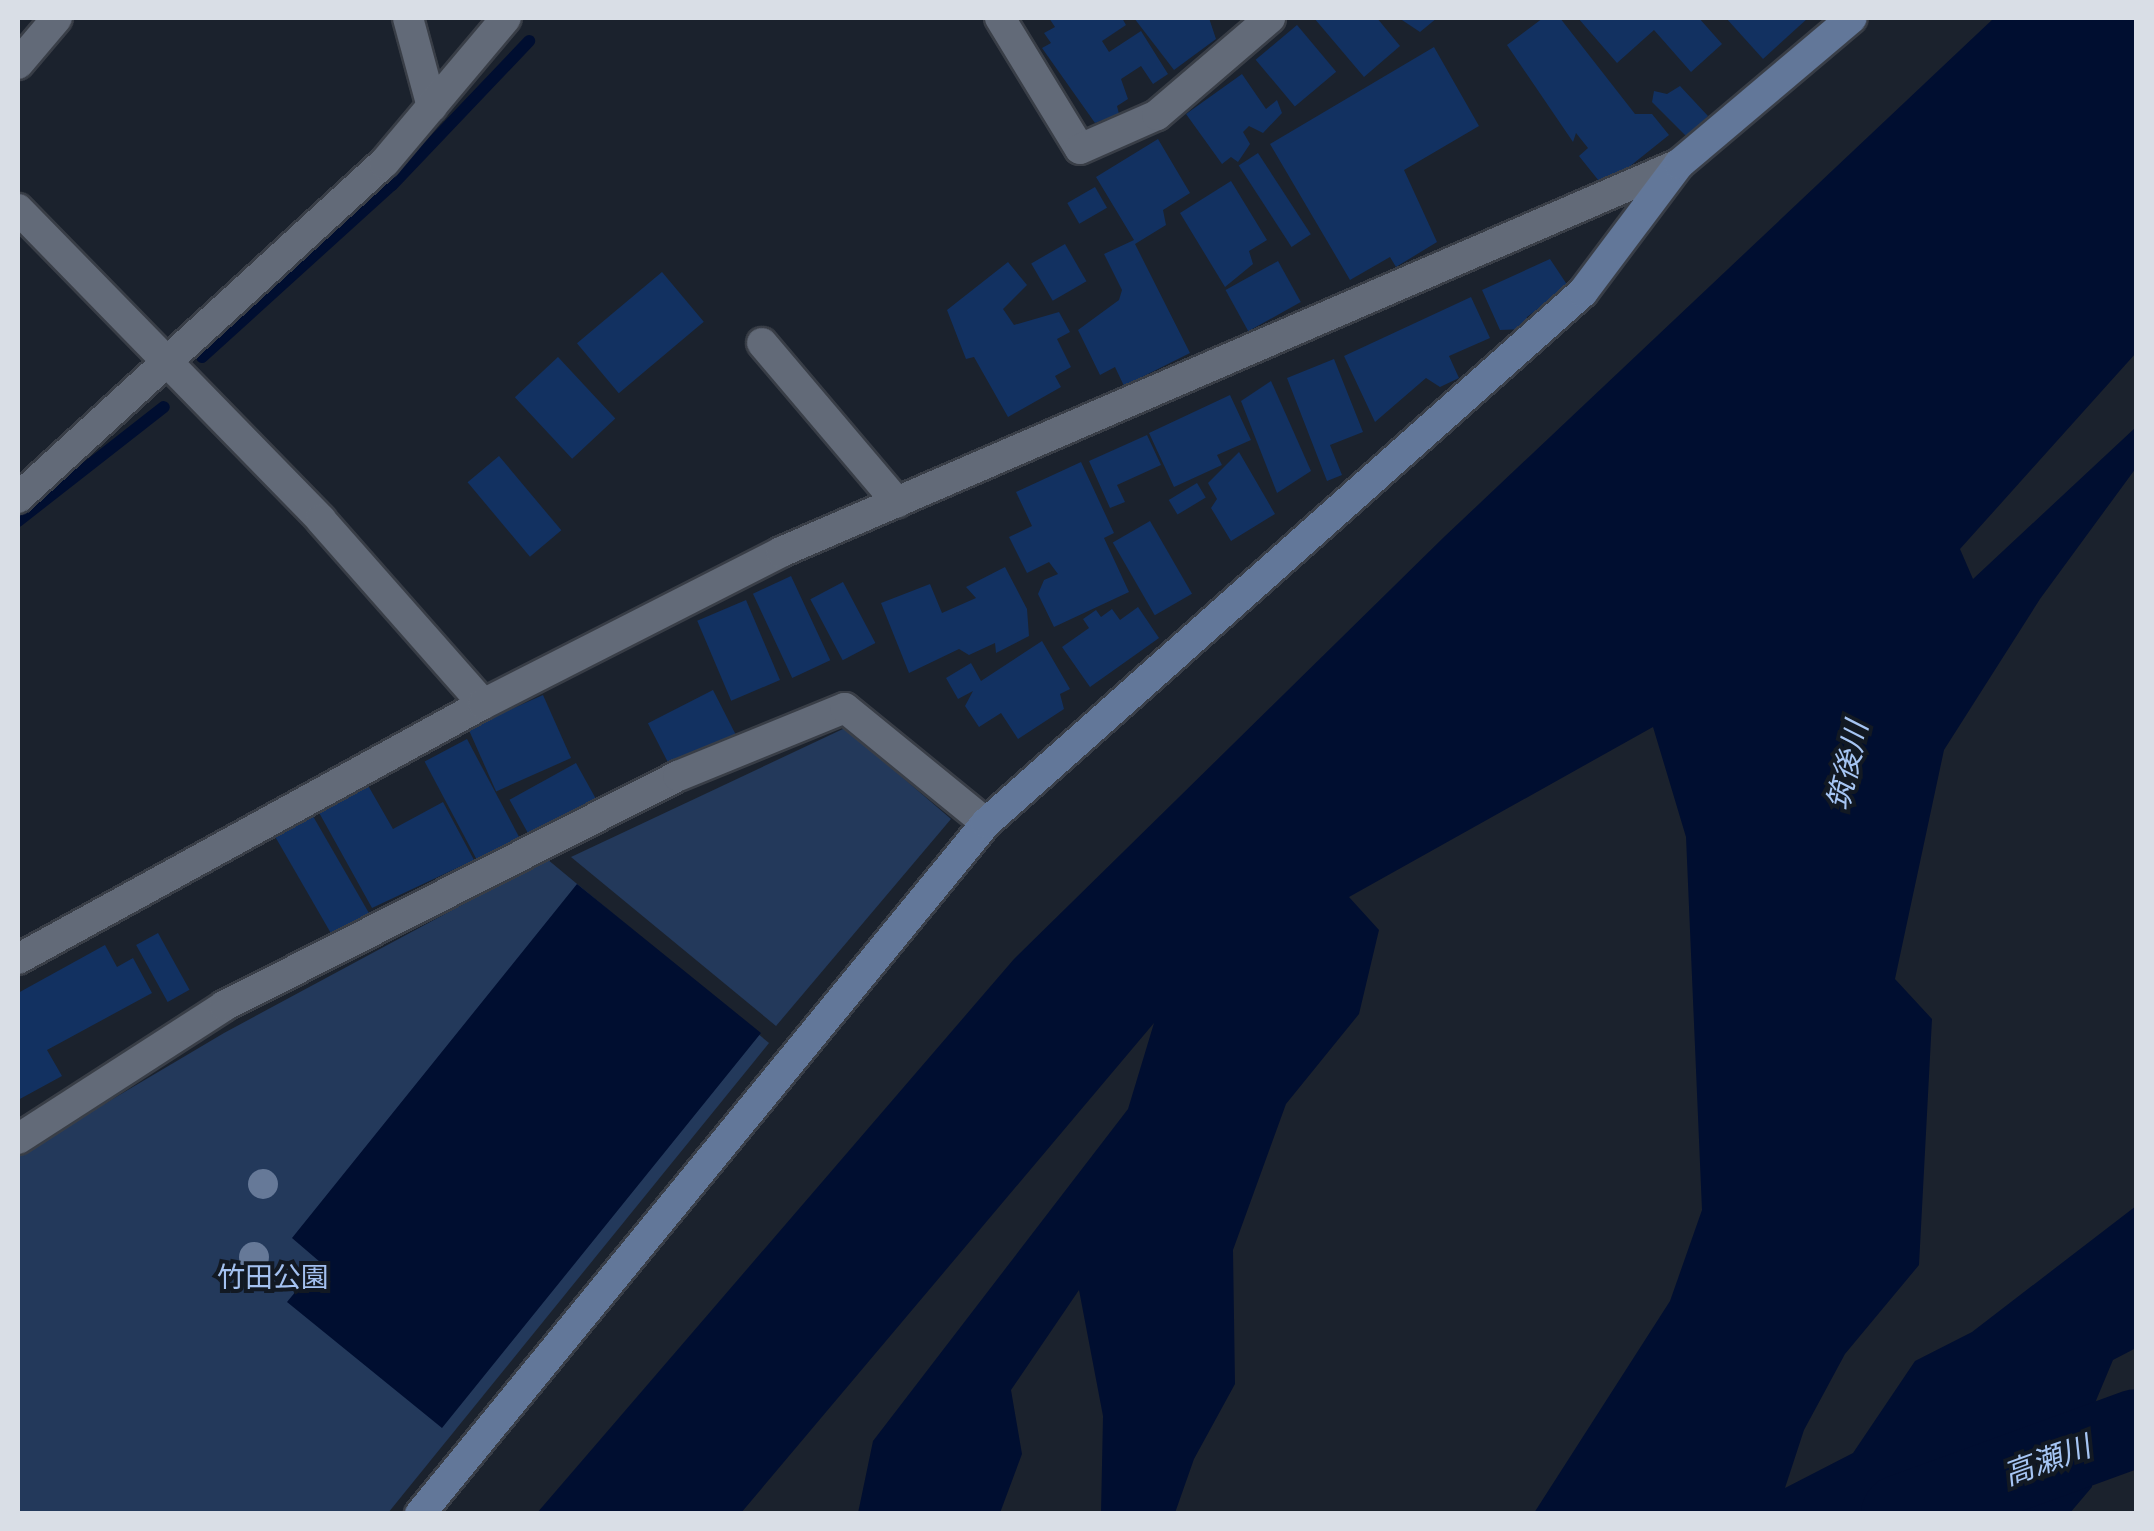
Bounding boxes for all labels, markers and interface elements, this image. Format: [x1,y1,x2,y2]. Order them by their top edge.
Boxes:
water label: 筑後川 [1820,718,1876,814]
park label: 竹田公園 [217,1260,329,1294]
water label: 高瀬川 [1999,1429,2095,1493]

